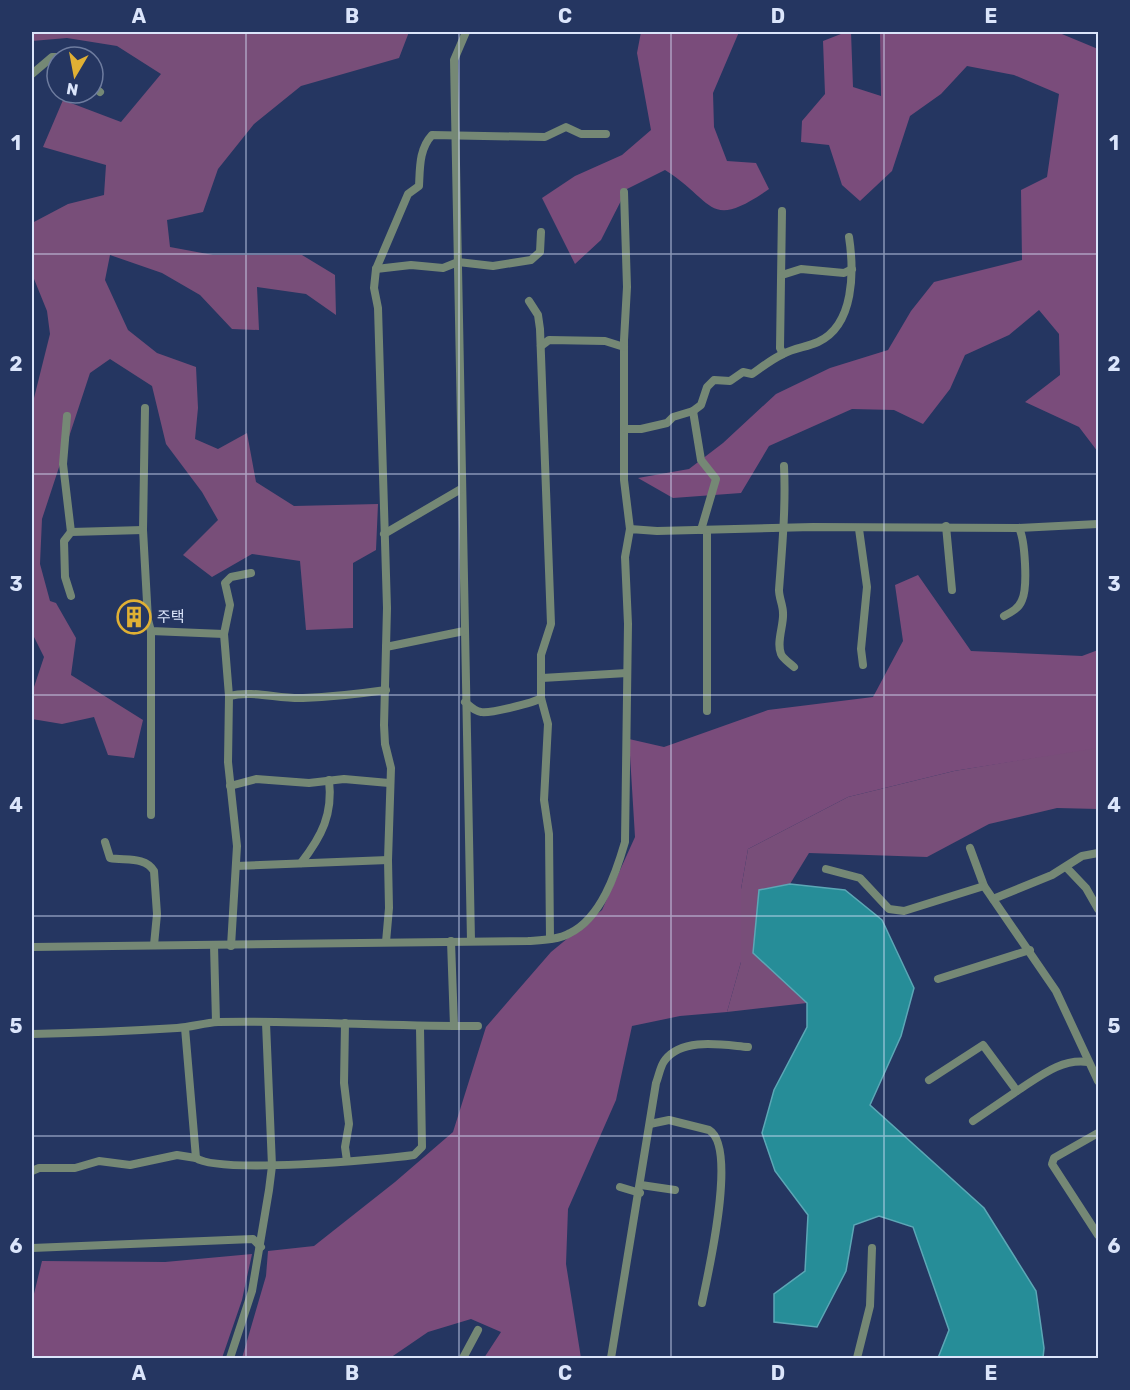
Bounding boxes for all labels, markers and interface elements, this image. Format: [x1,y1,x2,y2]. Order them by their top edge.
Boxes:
text: A [132,4,147,28]
text: B [345,4,359,28]
text: C [558,4,572,28]
text: D [771,4,785,28]
text: E [985,4,997,28]
north arrow [45,45,105,105]
text: N [65,79,80,100]
text: 1 [11,131,21,155]
text: 1 [1109,131,1119,155]
text: 2 [10,352,23,376]
text: 2 [1108,352,1121,376]
text: 3 [9,572,23,596]
text: 3 [1107,572,1121,596]
building icon: 주택 [116,599,152,635]
place label: 주택 [157,608,185,626]
text: 4 [9,793,23,817]
text: 4 [1107,793,1121,817]
text: 5 [10,1014,23,1038]
text: 5 [1108,1014,1121,1038]
text: 6 [9,1234,23,1258]
text: 6 [1107,1234,1121,1258]
text: A [132,1361,147,1385]
text: B [345,1361,359,1385]
text: C [558,1361,572,1385]
text: D [771,1361,785,1385]
text: E [985,1361,997,1385]

